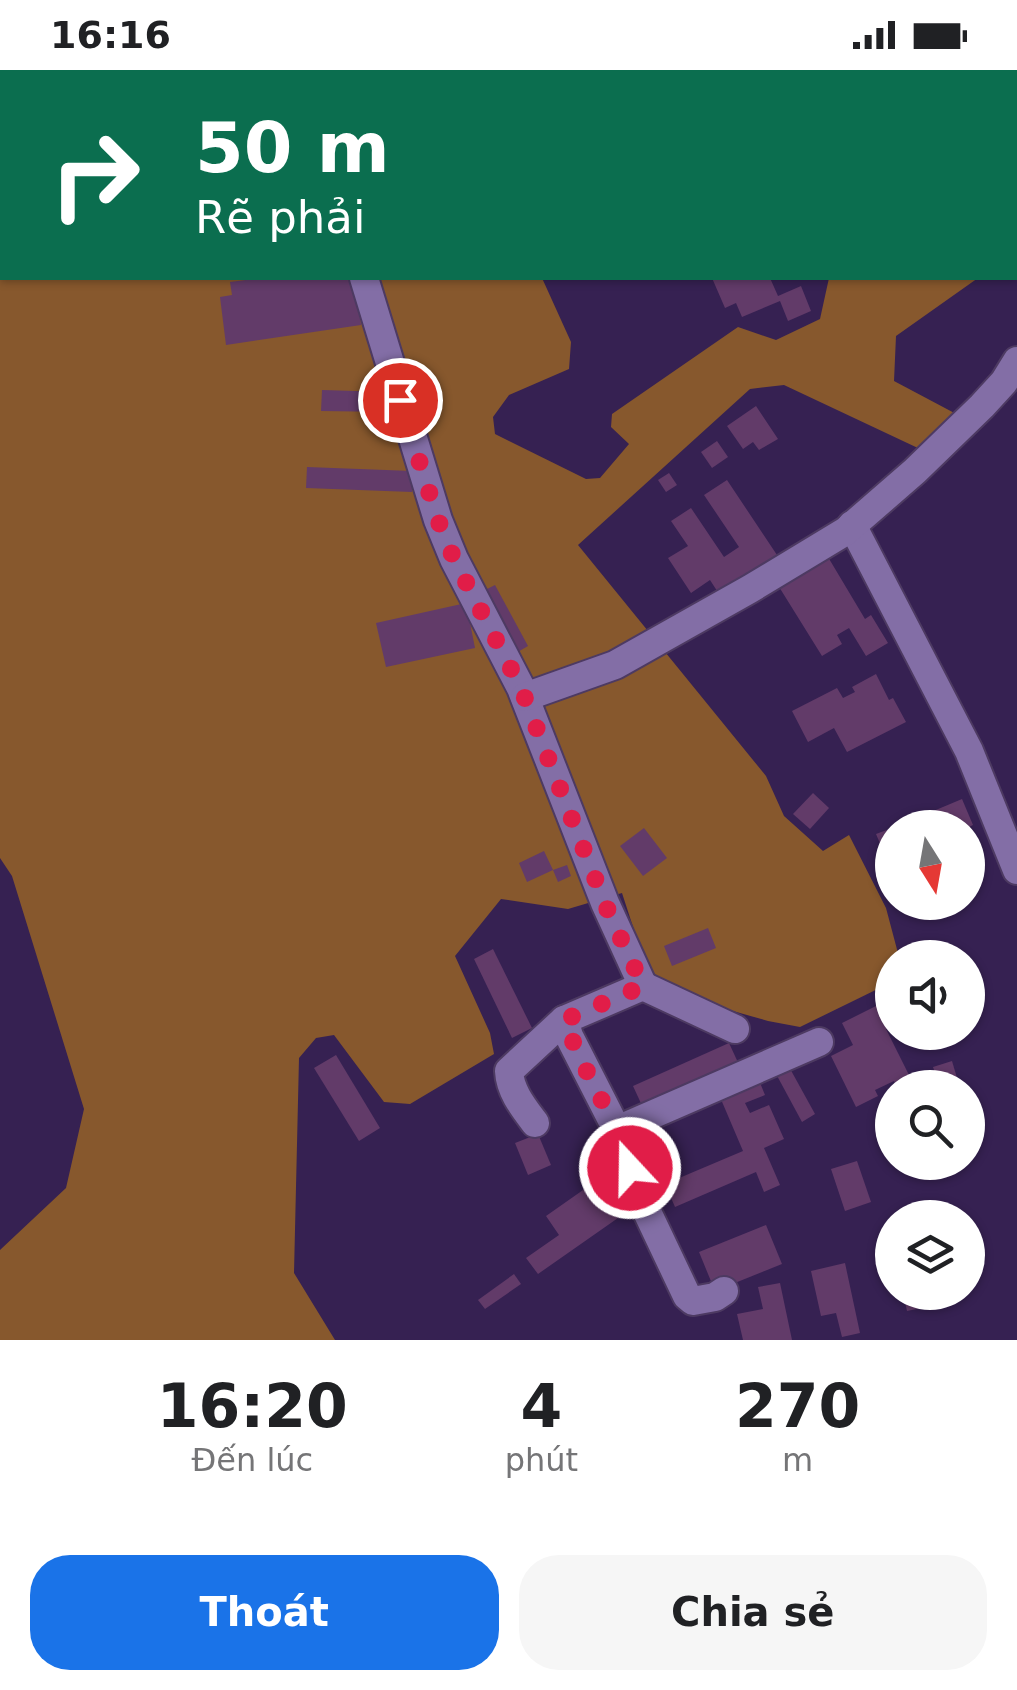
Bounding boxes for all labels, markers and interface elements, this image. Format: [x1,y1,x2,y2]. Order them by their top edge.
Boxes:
text: 16:16 [50,13,171,57]
text: 50 m [195,107,390,189]
icon: right [30,110,160,240]
text: Rẽ phải [195,191,365,244]
pin [358,358,443,443]
icon: arrive [373,373,428,428]
north arrow [875,810,985,920]
map controls [875,810,985,1310]
button: sound [875,940,985,1050]
button: search [875,1070,985,1180]
position arrow [578,1116,682,1220]
button: layers [875,1200,985,1310]
text: 16:20 [157,1371,348,1441]
text: 4 [520,1371,562,1441]
text: 270 [735,1371,860,1441]
text: Đến lúc [191,1441,313,1479]
text: phút [505,1441,578,1479]
text: m [782,1441,813,1479]
button: Thoát [30,1555,499,1670]
button: Chia sẻ [519,1555,987,1670]

